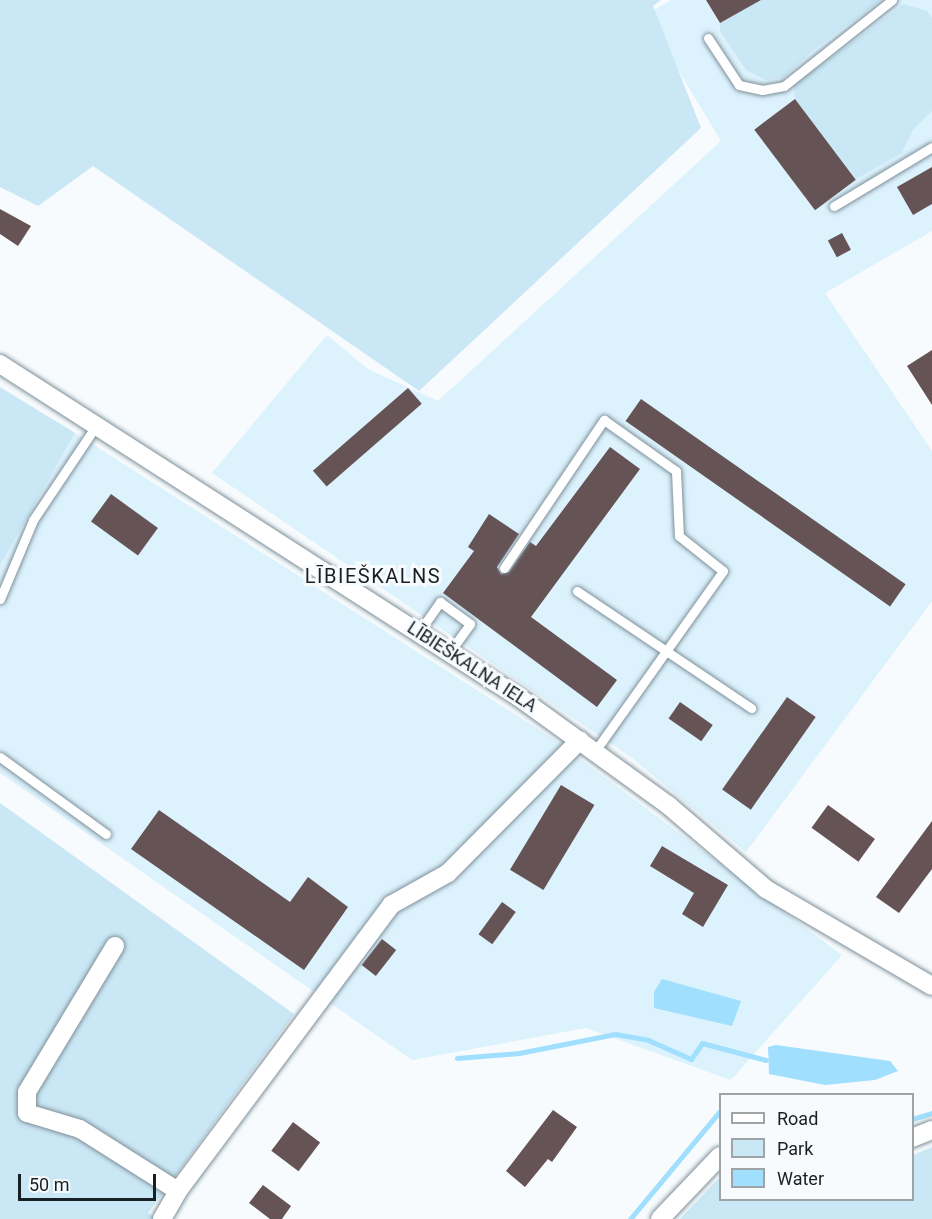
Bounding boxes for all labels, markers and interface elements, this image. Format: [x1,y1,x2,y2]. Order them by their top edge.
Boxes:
district label: LĪBIEŠKALNS [305,564,441,588]
street label: LĪBIEŠKALNA IELA [403,617,541,717]
legend [719,1093,914,1201]
text: Road [777,1108,818,1129]
text: Park [777,1138,813,1159]
scale bar [21,1162,159,1200]
text: Water [777,1168,824,1189]
text: 50 m [29,1174,69,1195]

